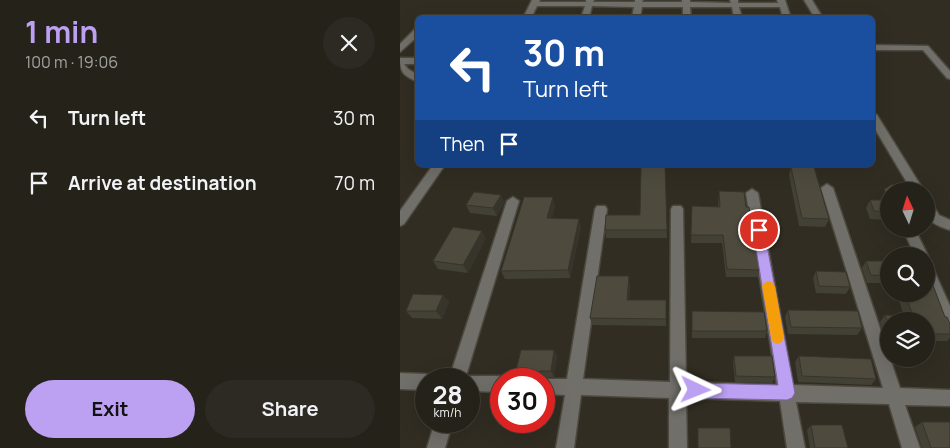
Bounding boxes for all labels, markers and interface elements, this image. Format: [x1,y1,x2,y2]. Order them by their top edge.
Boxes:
text: 1 min [25,11,98,52]
button: close [323,17,375,69]
text: 30 m [523,29,605,77]
icon: left [440,35,505,100]
text: 100 m · 19:06 [25,51,118,73]
text: Turn left [523,74,608,104]
icon: left [25,104,53,132]
text: Turn left [68,105,146,131]
text: 30 m [333,105,375,131]
icon: arrive [495,130,523,158]
text: Then [440,131,485,157]
icon: arrive [25,169,53,197]
text: Arrive at destination [68,170,257,196]
text: 70 m [334,170,375,196]
north arrow [880,182,935,238]
map controls [880,182,935,367]
pin [738,209,780,251]
icon: arrive [745,216,773,244]
button: search [880,247,935,302]
button: layers [880,312,935,367]
position arrow [669,363,721,415]
speed limit sign: 30 [490,368,555,433]
text: 28 [432,377,463,412]
button: Exit [25,380,195,438]
button: Share [205,380,375,438]
text: km/h [434,404,461,421]

